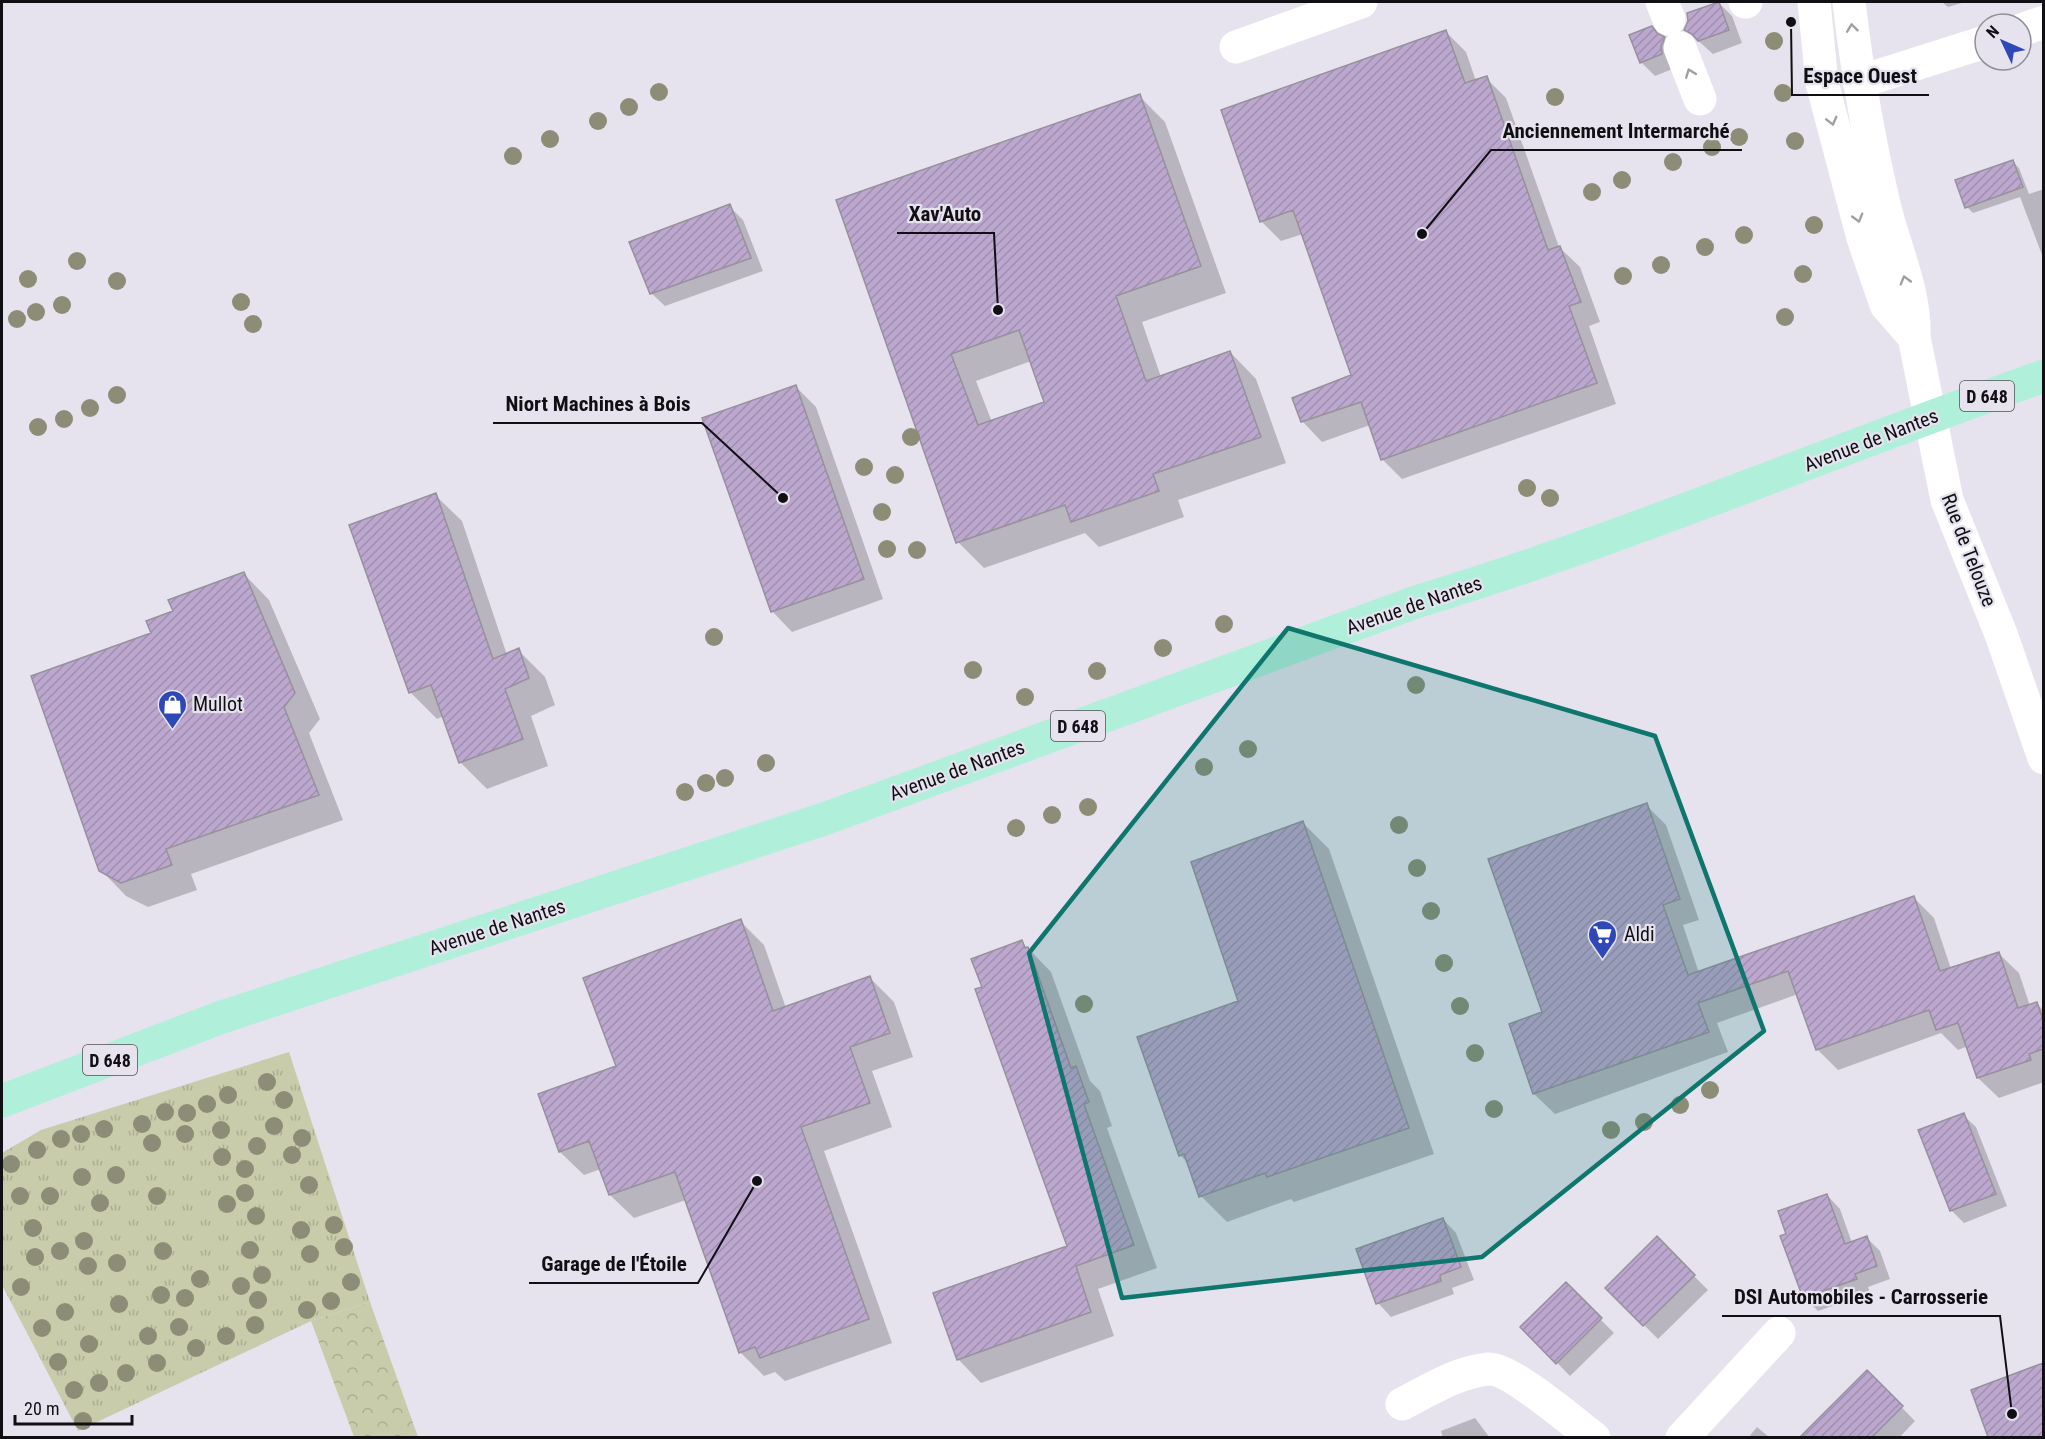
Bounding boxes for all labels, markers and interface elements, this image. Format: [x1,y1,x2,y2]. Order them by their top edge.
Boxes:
north arrow [1973,12,2033,72]
text: N [1982,22,2003,42]
one-way arrow [1846,23,1858,32]
callout: Espace Ouest [1792,56,1929,95]
text: Espace Ouest [1803,64,1917,88]
one-way arrow [1685,69,1697,80]
callout: Anciennement Intermarché [1491,111,1742,150]
one-way arrow [1824,116,1837,126]
text: Anciennement Intermarché [1502,119,1730,143]
callout: Xav'Auto [897,194,994,233]
text: Xav'Auto [909,202,981,226]
one-way arrow [1851,212,1863,222]
one-way arrow [1900,275,1912,286]
road number: D 648 [1960,381,2014,411]
callout: Niort Machines à Bois [493,384,702,423]
text: Niort Machines à Bois [505,392,691,416]
street label: Avenue de Nantes [1800,403,1942,477]
street label: Rue de Telouze [1936,490,2002,610]
street label: Avenue de Nantes [1343,571,1485,639]
shop icon: Mullot [156,688,188,730]
place label: Mullot [193,692,243,716]
road number: D 648 [1051,711,1105,741]
street label: Avenue de Nantes [886,734,1028,806]
street label: Avenue de Nantes [426,894,568,960]
supermarket icon: Aldi [1587,918,1619,960]
place label: Aldi [1624,922,1655,946]
road number: D 648 [83,1045,137,1075]
callout: Garage de l'Étoile [529,1244,698,1283]
text: Garage de l'Étoile [541,1252,687,1276]
callout: DSI Automobiles - Carrosserie [1722,1277,2000,1316]
text: DSI Automobiles - Carrosserie [1734,1285,1988,1309]
scale bar [15,1388,132,1426]
text: 20 m [24,1398,59,1419]

